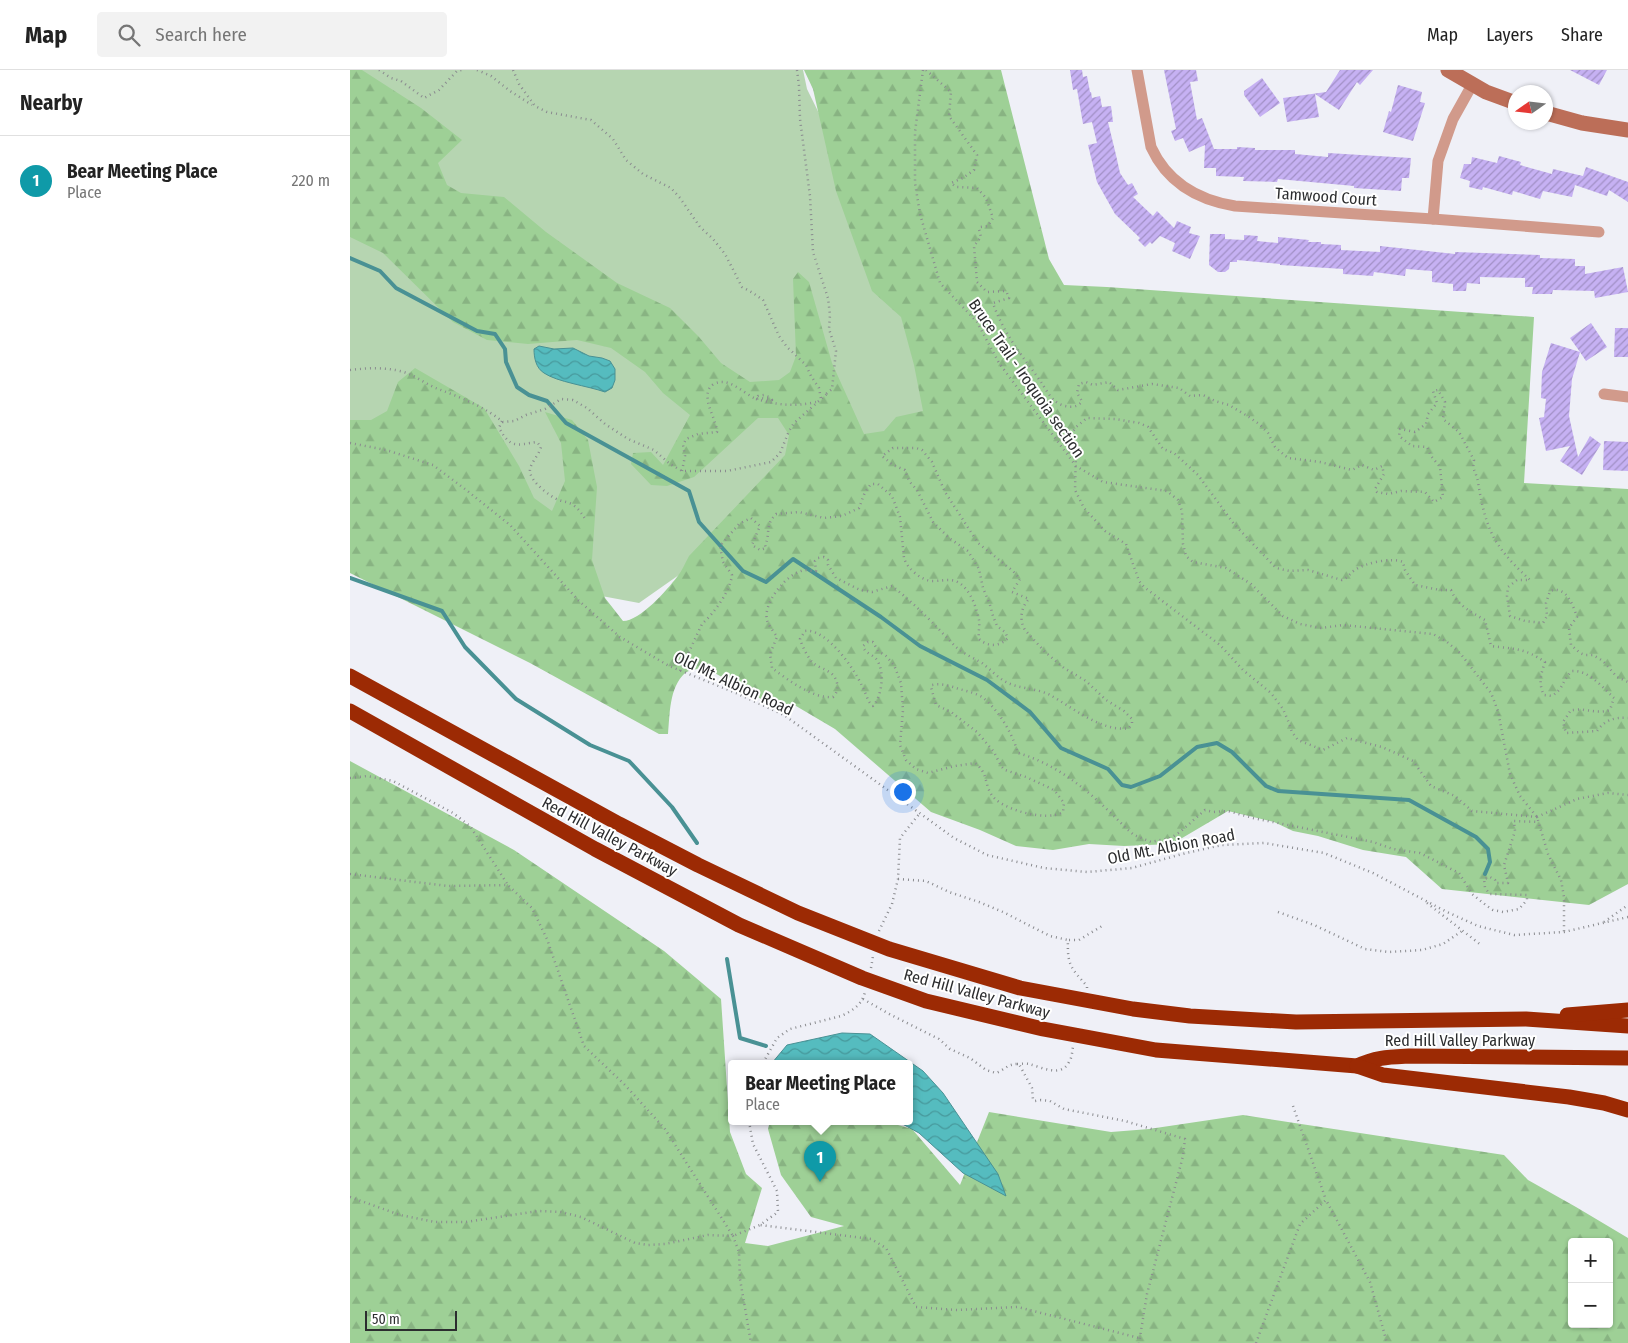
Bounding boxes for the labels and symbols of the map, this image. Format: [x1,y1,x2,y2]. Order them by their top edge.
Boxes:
north arrow [1508,85,1553,130]
street label: Tamwood Court [1275,183,1378,210]
street label: Bruce Trail - Iroquoia section [965,295,1089,461]
street label: Old Mt. Albion Road [671,648,796,719]
your location [890,779,916,805]
street label: Red Hill Valley Parkway [539,793,681,881]
street label: Old Mt. Albion Road [1106,825,1236,868]
street label: Red Hill Valley Parkway [902,965,1053,1022]
street label: Red Hill Valley Parkway [1385,1031,1536,1050]
pin: 1 [804,1141,836,1182]
scale bar [365,1308,458,1331]

